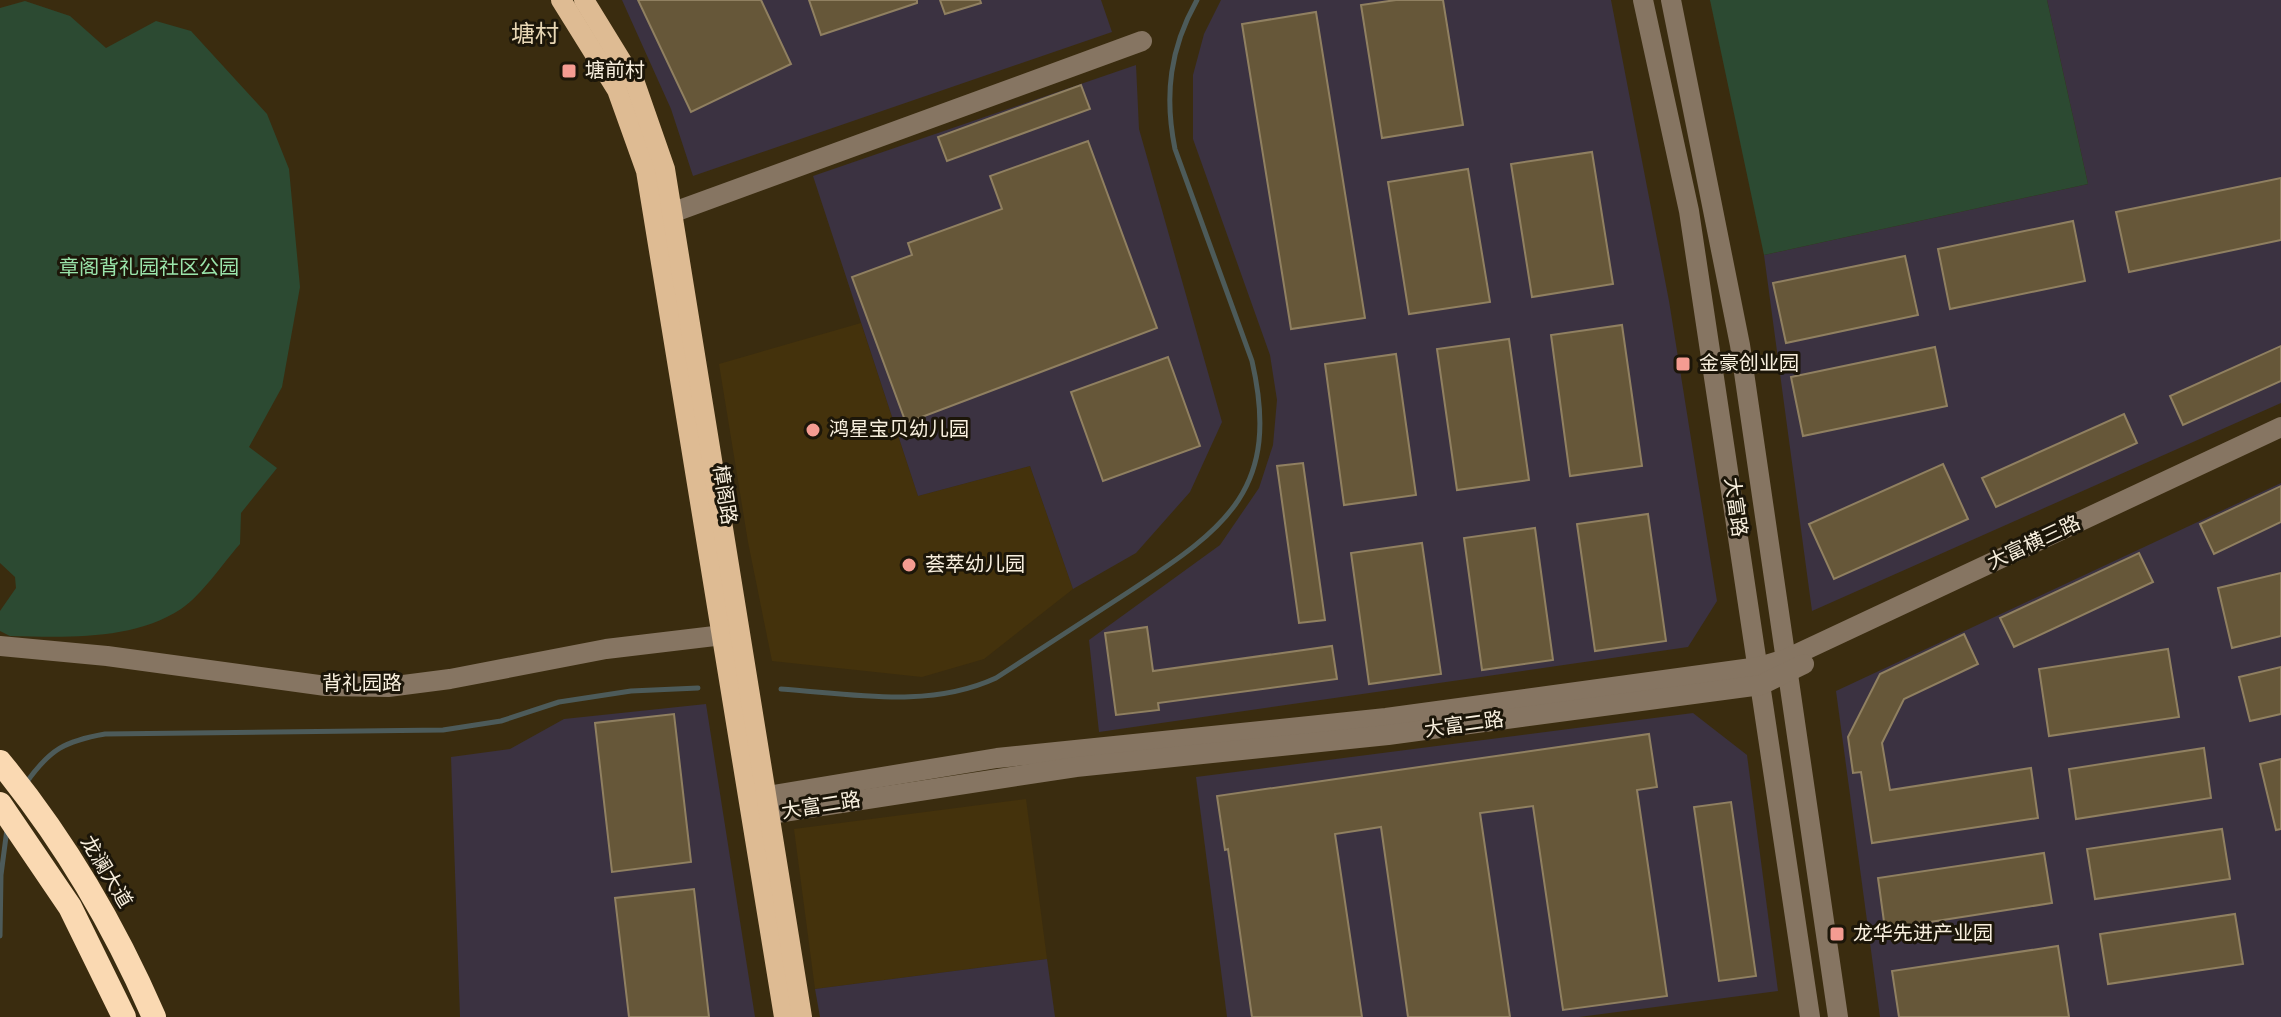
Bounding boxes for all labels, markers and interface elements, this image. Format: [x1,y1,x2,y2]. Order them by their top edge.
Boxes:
district label: 塘村 [511,17,559,52]
place label: 塘前村 [585,57,645,85]
marker: 塘前村 [560,62,578,80]
park label: 章阁背礼园社区公园 [59,254,239,282]
place label: 金豪创业园 [1699,350,1799,378]
marker: 金豪创业园 [1674,355,1692,373]
place label: 鸿星宝贝幼儿园 [829,416,969,444]
marker: 鸿星宝贝幼儿园 [804,421,822,439]
street label: 樟阁路 [705,463,743,527]
street label: 大富路 [1717,475,1753,539]
street label: 大富横三路 [1983,509,2085,577]
place label: 荟萃幼儿园 [925,551,1025,579]
marker: 荟萃幼儿园 [900,556,918,574]
street label: 背礼园路 [322,670,402,698]
street label: 大富二路 [1422,706,1506,744]
street label: 大富二路 [779,786,863,826]
street label: 龙澜大道 [73,831,139,913]
place label: 龙华先进产业园 [1853,920,1993,948]
marker: 龙华先进产业园 [1828,925,1846,943]

